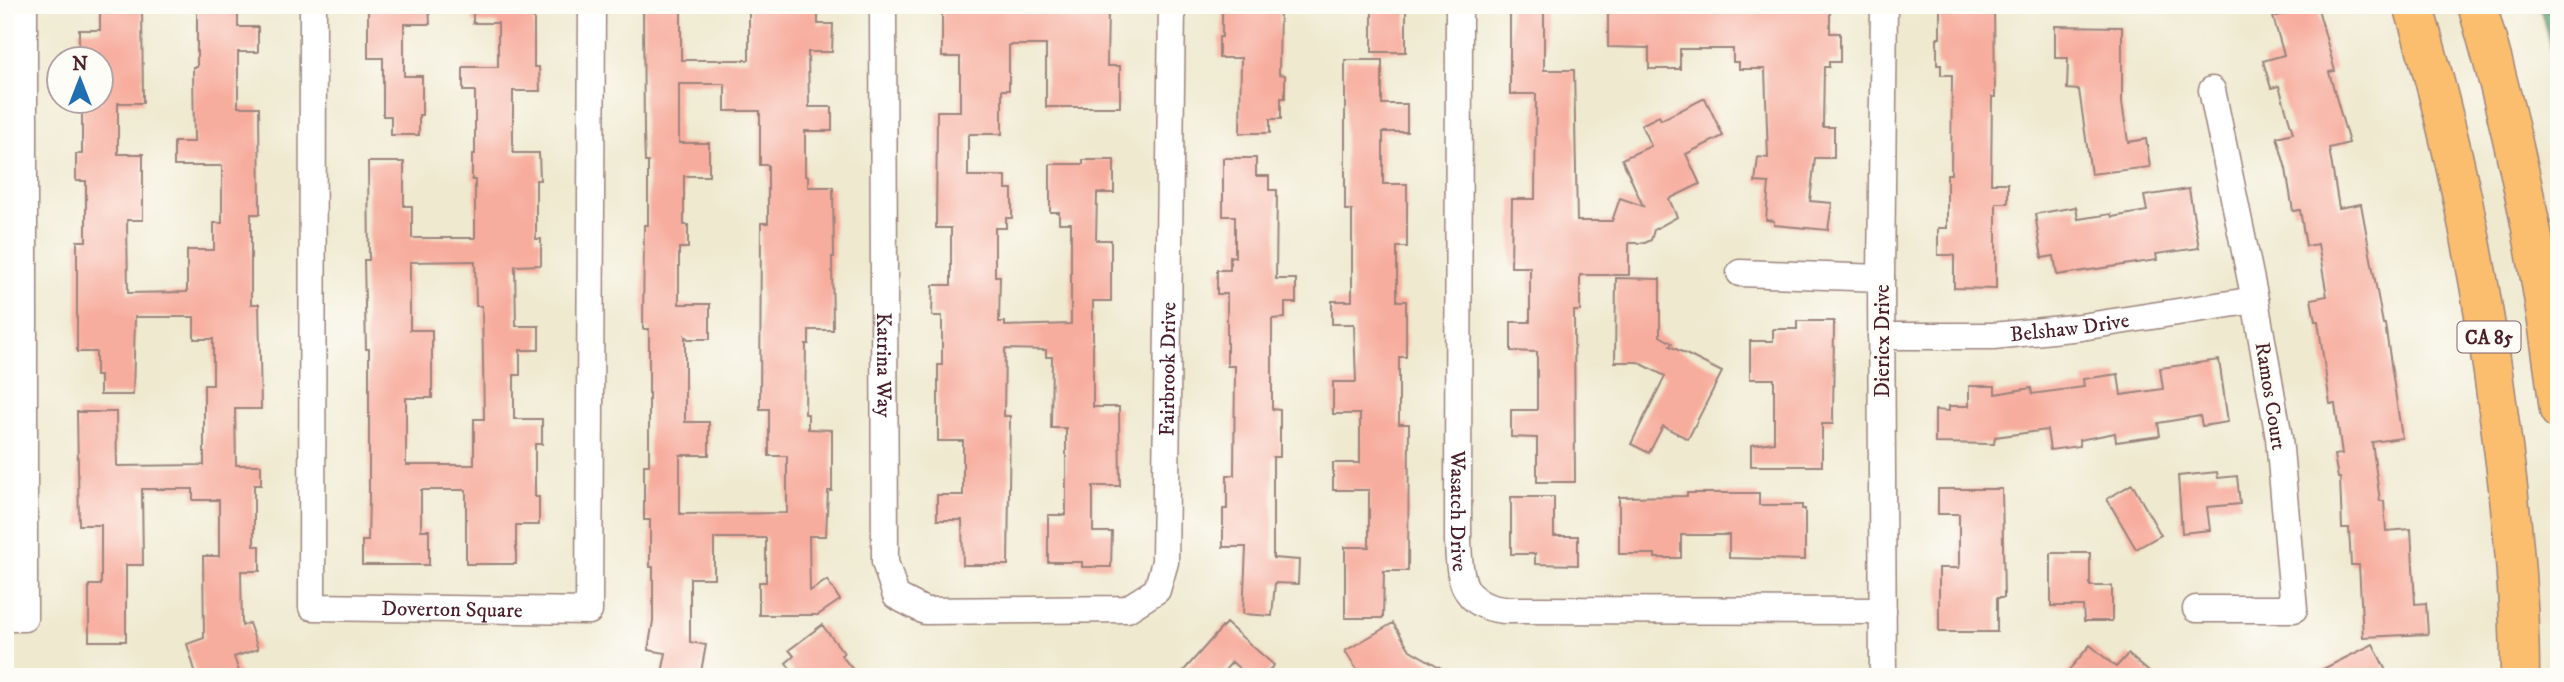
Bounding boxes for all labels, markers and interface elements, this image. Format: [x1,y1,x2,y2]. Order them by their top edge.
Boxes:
north arrow [46,46,116,116]
text: N [72,53,88,76]
street label: Diericx Drive [1870,284,1896,398]
street label: Fairbrook Drive [1155,302,1182,436]
street label: Belshaw Drive [2009,308,2131,348]
street label: Katrina Way [870,313,896,419]
road number: CA 85 [2458,322,2520,352]
street label: Ramos Court [2249,340,2291,452]
street label: Wasatch Drive [1444,449,1472,574]
street label: Doverton Square [381,596,523,624]

